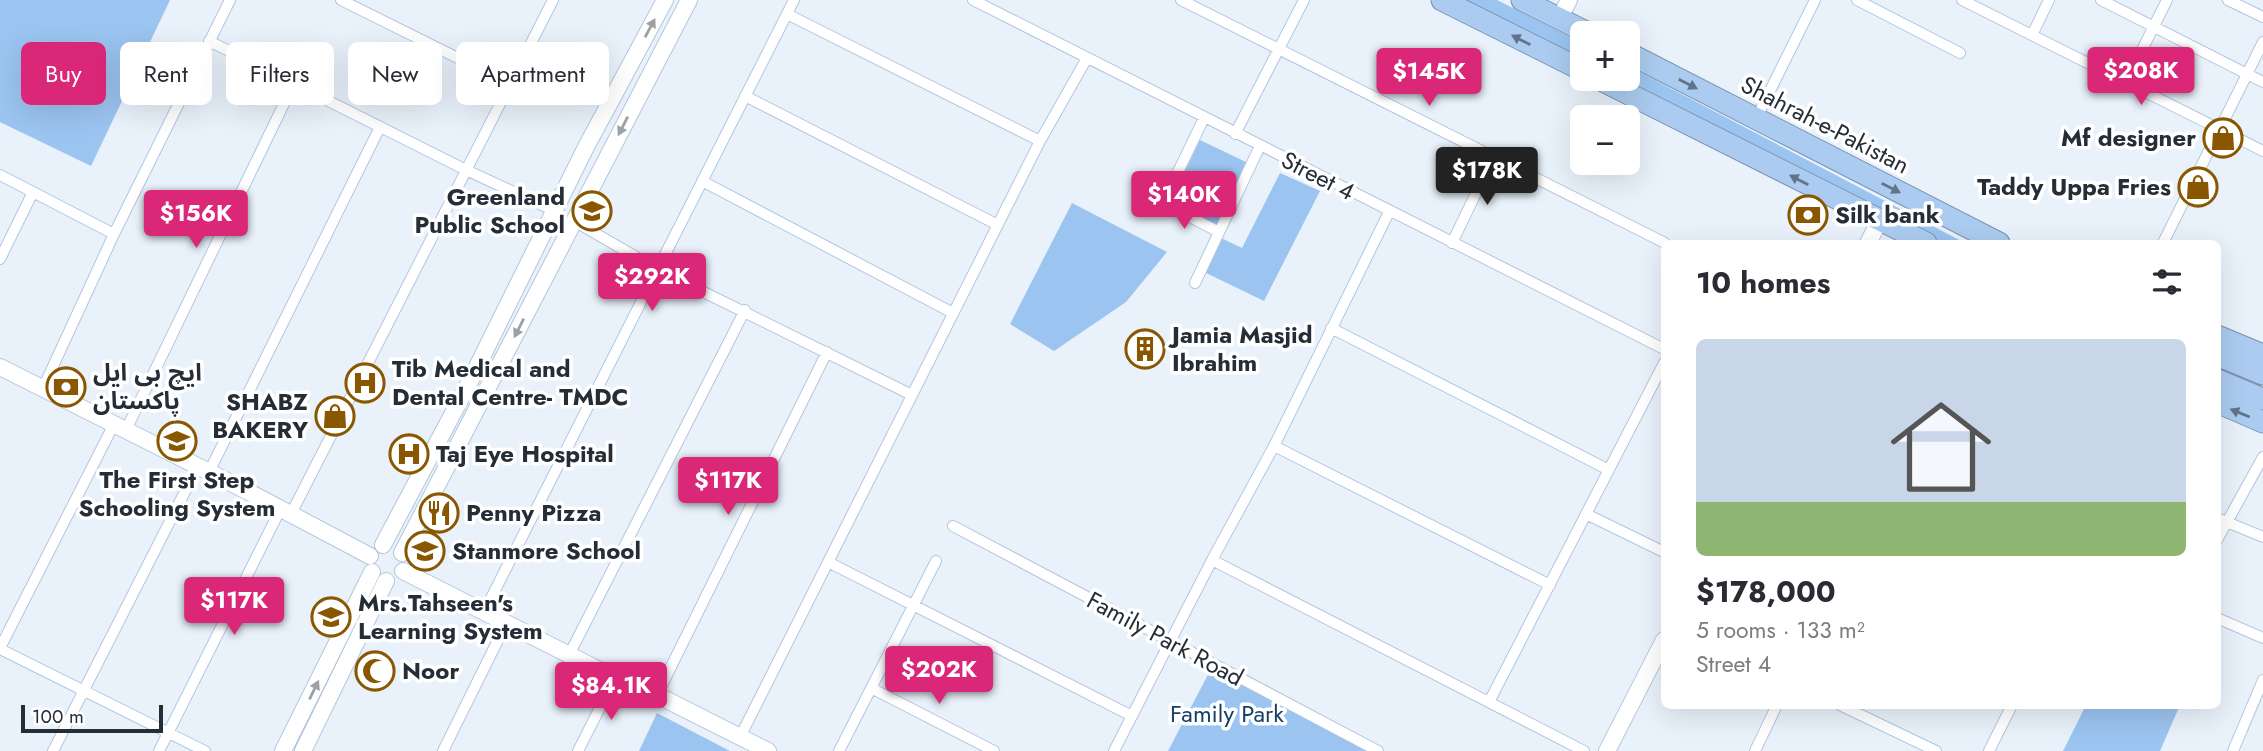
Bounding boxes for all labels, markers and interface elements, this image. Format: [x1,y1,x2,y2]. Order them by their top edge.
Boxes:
one-way arrow [644,17,656,37]
map controls [1570,21,1640,175]
button: + [1570,21,1640,91]
one-way arrow [1511,34,1531,45]
chip: Buy [21,42,106,105]
chip: Rent [120,42,212,105]
chip: Filters [226,42,334,105]
chip: New [348,42,442,105]
chip: Apartment [456,42,609,105]
pin: $145K [1380,48,1478,108]
pin: $208K [2092,48,2190,107]
text: $208K [2103,53,2179,87]
text: $145K [1393,54,1465,88]
street label: Shahrah-e-Pakistan [1735,67,1916,182]
one-way arrow [1678,78,1698,90]
button: − [1570,105,1640,175]
one-way arrow [618,116,629,136]
shop icon: Mf designer [2202,117,2244,159]
place label: Mf designer [2061,120,2196,155]
street label: Street 4 [1275,142,1361,209]
pin: $178K [1438,148,1536,207]
text: $178K [1452,153,1522,187]
shop icon: Taddy Uppa Fries [2177,166,2219,208]
place label: Taddy Uppa Fries [1977,169,2171,204]
pin: $140K [1135,172,1233,231]
one-way arrow [1789,174,1809,186]
text: $140K [1147,177,1221,211]
place label: Greenland Public School [414,179,565,242]
one-way arrow [1881,182,1901,194]
pin: $156K [147,190,245,250]
school or university icon: Greenland Public School [571,190,613,232]
bank icon: Silk bank [1787,194,1829,236]
text: $156K [160,196,232,230]
place label: Silk bank [1835,197,1940,232]
pin: $292K [603,254,701,313]
text: $292K [614,259,690,293]
text: 10 homes [1696,261,1830,304]
icon: filters [2148,263,2186,301]
place label: Jamia Masjid Ibrahim [1168,317,1313,380]
one-way arrow [513,318,524,338]
building icon: Jamia Masjid Ibrahim [1124,328,1166,370]
place label: Tib Medical and Dental Centre- TMDC [392,351,628,414]
place label: ایچ بی ایل پاکستان [93,355,202,418]
hospital icon: Tib Medical and Dental Centre- TMDC [344,362,386,404]
bank icon: ایچ بی ایل پاکستان [45,366,87,408]
place label: SHABZ BAKERY [212,384,308,447]
icon: home [1878,384,2004,510]
shop icon: SHABZ BAKERY [314,395,356,437]
one-way arrow [2229,407,2250,418]
school or university icon: The First Step Schooling System [156,420,198,462]
hospital icon: Taj Eye Hospital [388,433,430,475]
place label: Taj Eye Hospital [436,436,614,471]
pin: $117K [679,458,777,517]
place label: The First Step Schooling System [78,462,276,525]
text: $117K [694,463,762,497]
restaurant icon: Penny Pizza [418,492,460,534]
place label: Penny Pizza [466,495,601,530]
school or university icon: Stanmore School [404,530,446,572]
place label: Stanmore School [452,533,641,568]
text: $178,000 [1696,570,1836,613]
pin: $117K [185,578,283,637]
text: $117K [200,583,268,617]
street label: Family Park Road [1081,583,1250,695]
place label: Mrs.Tahseen's Learning System [358,585,543,648]
school or university icon: Mrs.Tahseen's Learning System [310,596,352,638]
text: 5 rooms · 133 m² [1696,613,1865,647]
pin: $202K [890,646,988,706]
text: Street 4 [1696,647,1771,681]
mosque icon: Noor [354,650,396,692]
text: $202K [901,652,977,686]
place label: Noor [402,653,459,688]
pin: $84.1K [554,662,668,722]
text: $84.1K [571,668,651,702]
one-way arrow [308,680,319,700]
park label: Family Park [1170,696,1284,731]
scale bar [21,702,163,734]
text: 100 m [32,703,84,730]

